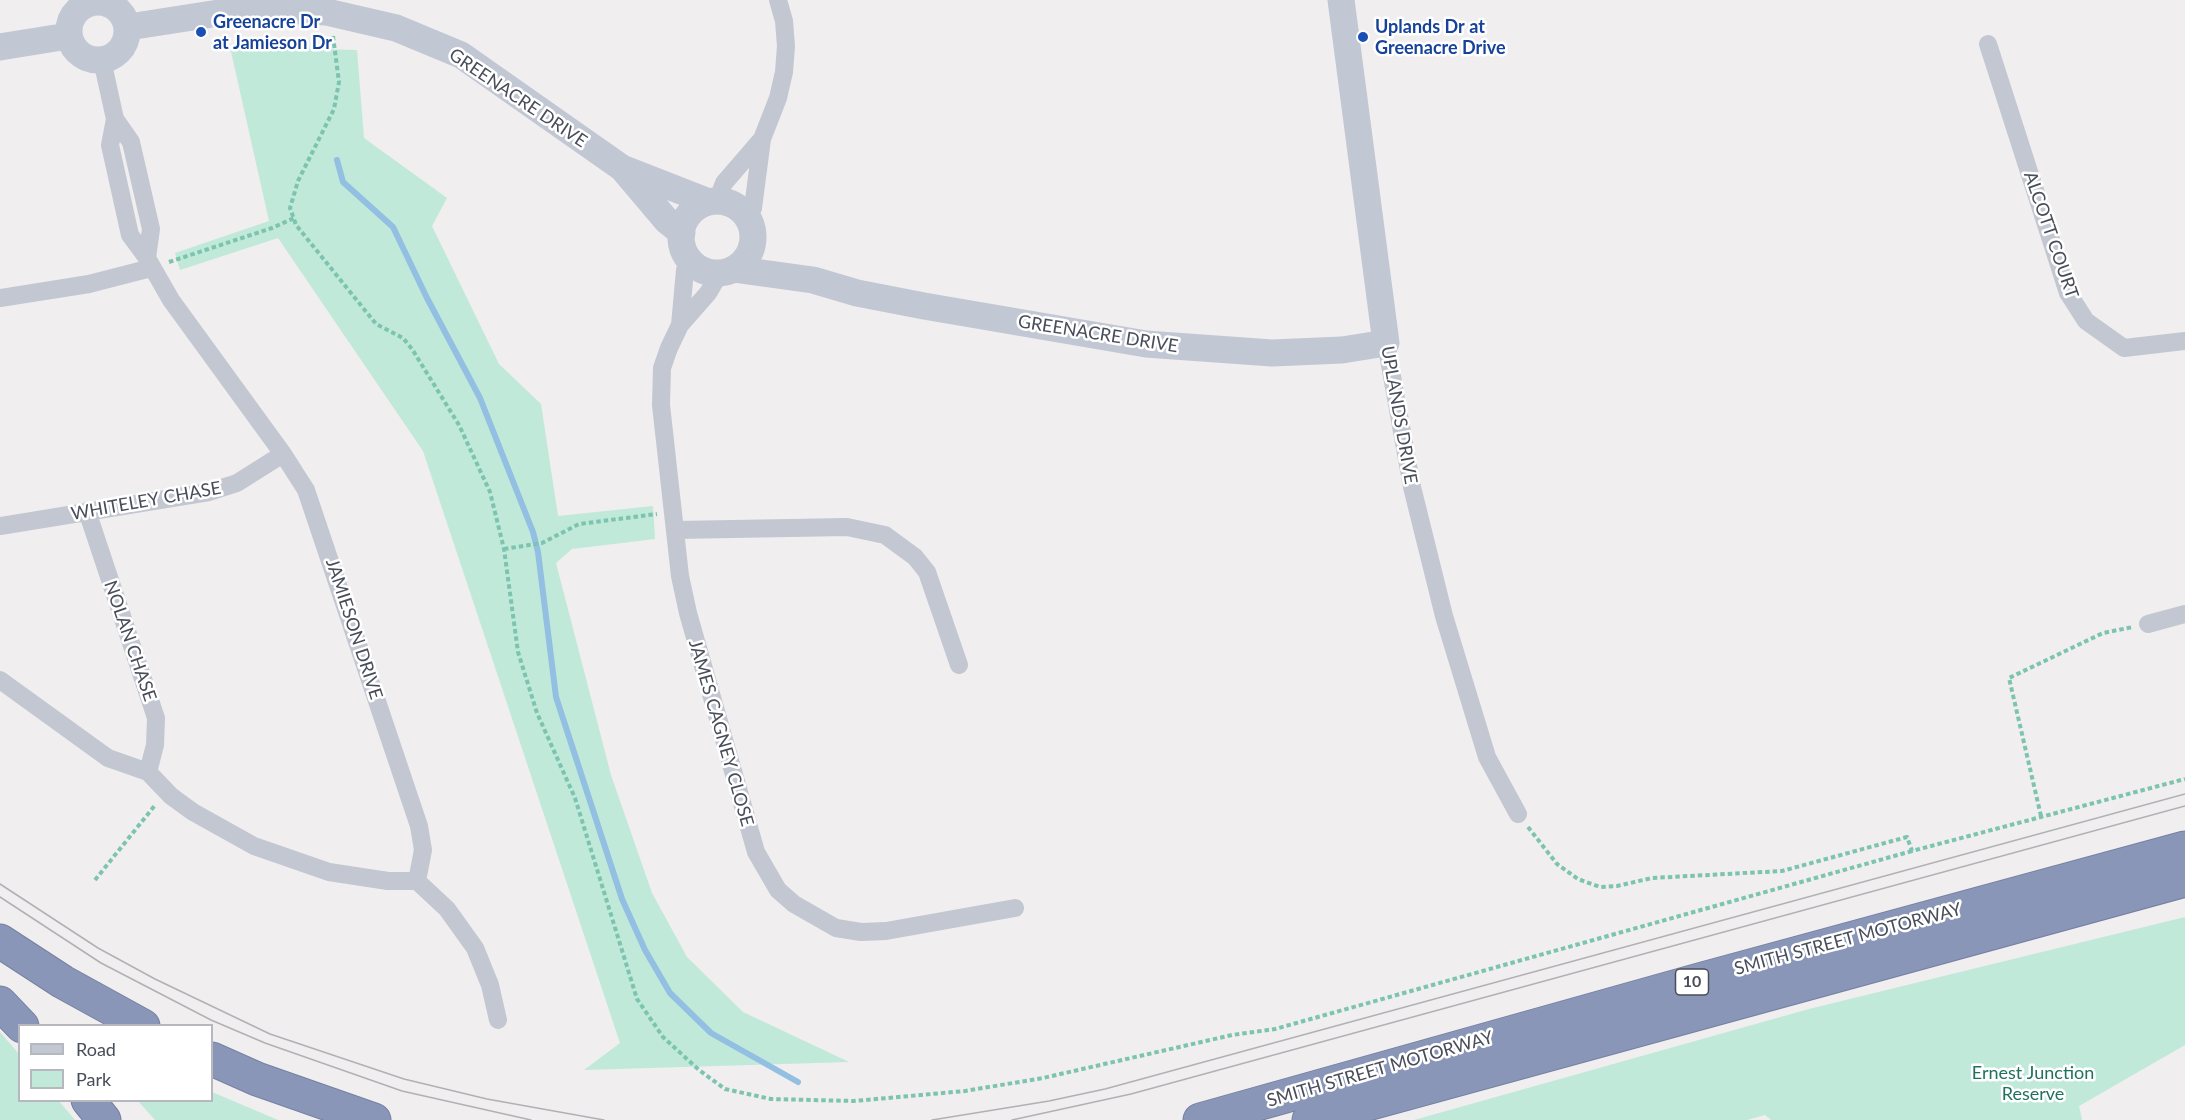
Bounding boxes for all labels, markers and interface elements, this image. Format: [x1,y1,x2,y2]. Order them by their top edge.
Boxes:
place label: Greenacre Dr at Jamieson Dr [213,11,332,54]
place label: Uplands Dr at Greenacre Drive [1375,16,1506,58]
marker: Greenacre Dr at Jamieson Dr [194,25,208,39]
marker: Uplands Dr at Greenacre Drive [1356,30,1370,44]
street label: GREENACRE DRIVE [445,44,591,152]
street label: ALCOTT COURT [2019,169,2083,301]
street label: GREENACRE DRIVE [1016,311,1180,357]
street label: UPLANDS DRIVE [1376,344,1422,486]
street label: WHITELEY CHASE [69,477,223,525]
street label: JAMIESON DRIVE [321,556,387,702]
street label: NOLAN CHASE [99,578,161,704]
street label: JAMES CAGNEY CLOSE [684,637,758,829]
street label: SMITH STREET MOTORWAY [1732,898,1964,980]
road number: 10 [1676,969,1708,995]
legend [18,1024,213,1102]
street label: SMITH STREET MOTORWAY [1264,1026,1496,1112]
text: Road [76,1038,116,1060]
park label: Ernest Junction Reserve [1972,1062,2094,1104]
text: Park [76,1068,111,1090]

